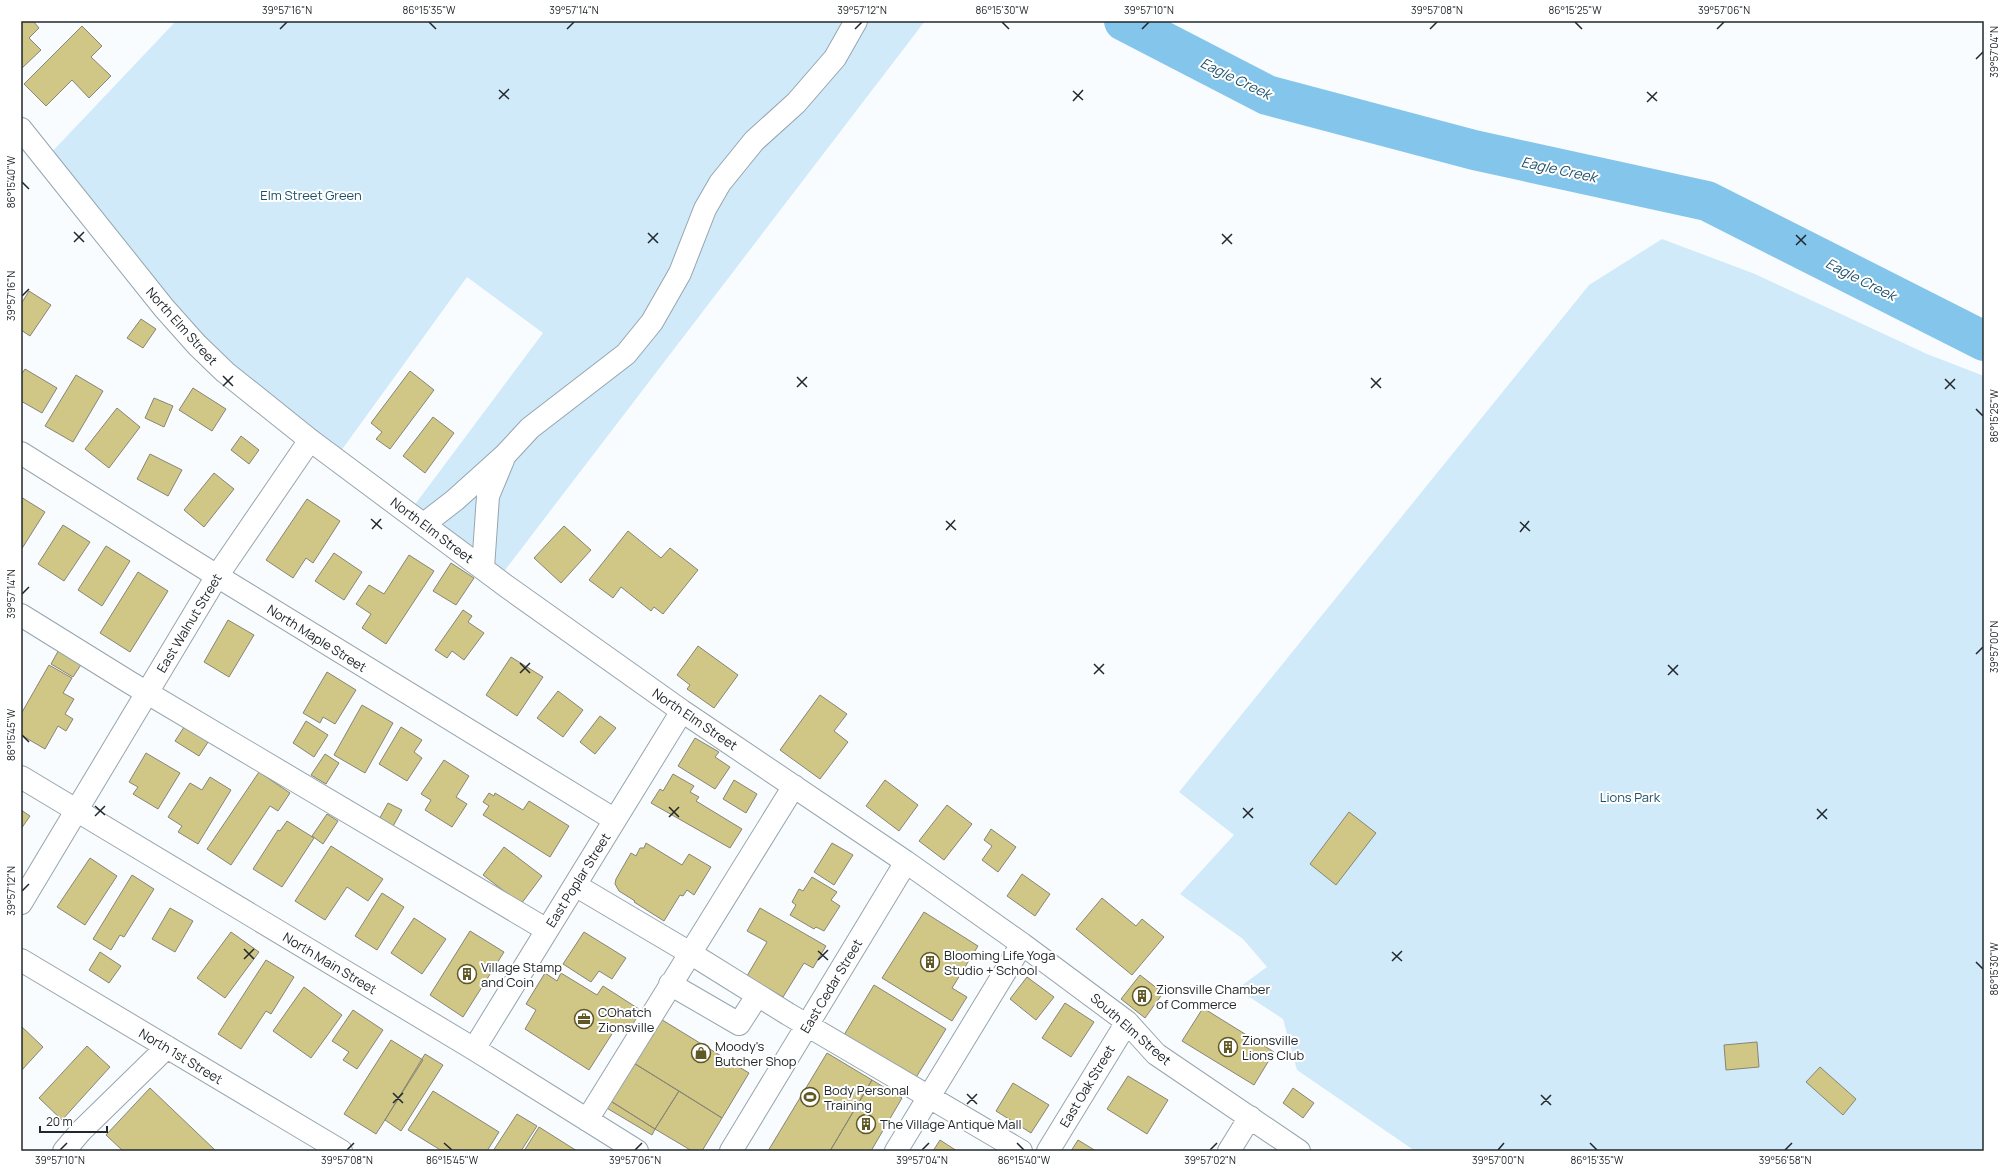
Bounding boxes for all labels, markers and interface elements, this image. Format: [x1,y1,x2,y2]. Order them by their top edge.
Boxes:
text: 39°57'16"N [262,3,312,17]
text: 86°15'35"W [403,3,456,17]
text: 39°57'14"N [549,3,599,17]
text: 39°57'12"N [837,3,887,17]
text: 86°15'30"W [975,3,1029,17]
text: 39°57'10"N [1124,3,1174,17]
text: 39°57'08"N [1411,3,1463,17]
text: 86°15'25"W [1548,3,1602,17]
text: 39°57'06"N [1698,3,1750,17]
text: 39°57'04"N [1987,26,2001,78]
water label: Eagle Creek [1197,53,1276,104]
water label: Eagle Creek [1520,152,1600,187]
text: 86°15'40"W [4,155,18,208]
park label: Elm Street Green [260,186,362,204]
water label: Eagle Creek [1823,253,1901,306]
text: 39°57'16"N [4,271,18,321]
street label: North Elm Street [142,283,222,369]
text: 86°15'25"W [1987,389,2001,443]
street label: North Elm Street [387,493,477,567]
text: 39°57'14"N [4,569,18,619]
street label: East Walnut Street [152,570,226,676]
street label: North Maple Street [264,600,370,676]
text: 39°57'00"N [1987,621,2001,673]
street label: North Elm Street [649,684,741,754]
text: 86°15'45"W [4,708,18,761]
park label: Lions Park [1600,788,1661,806]
street label: East Poplar Street [542,829,614,931]
text: 39°57'12"N [4,866,18,916]
street label: North Main Street [280,928,380,998]
street label: East Cedar Street [796,936,866,1036]
text: 86°15'30"W [1987,942,2001,996]
place label: Blooming Life Yoga Studio + School [944,946,1055,979]
building icon: Blooming Life Yoga Studio + School [919,951,941,973]
place label: Village Stamp and Coin [481,958,562,991]
building icon: Village Stamp and Coin [456,963,478,985]
place label: Zionsville Chamber of Commerce [1156,980,1270,1013]
building icon: Zionsville Chamber of Commerce [1131,985,1153,1007]
street label: South Elm Street [1087,989,1175,1069]
place label: COhatch Zionsville [598,1003,655,1036]
office icon: COhatch Zionsville [573,1008,595,1030]
street label: North 1st Street [136,1024,226,1088]
place label: Zionsville Lions Club [1242,1031,1305,1064]
building icon: Zionsville Lions Club [1217,1036,1239,1058]
place label: Moody's Butcher Shop [715,1037,797,1070]
street label: East Oak Street [1055,1041,1119,1131]
shop icon: Moody's Butcher Shop [690,1042,712,1064]
place label: Body Personal Training [824,1081,909,1114]
sports icon: Body Personal Training [799,1086,821,1108]
scale bar [40,1108,107,1134]
text: 20 m [46,1113,73,1130]
building icon: The Village Antique Mall [855,1113,877,1135]
place label: The Village Antique Mall [880,1115,1022,1133]
text: 39°57'10"N [35,1153,85,1167]
text: 39°57'08"N [321,1153,373,1167]
text: 86°15'45"W [426,1153,479,1167]
text: 39°57'06"N [609,1153,661,1167]
text: 39°57'04"N [896,1153,948,1167]
text: 86°15'40"W [998,1153,1051,1167]
text: 39°57'02"N [1184,1153,1236,1167]
text: 39°57'00"N [1472,1153,1524,1167]
text: 86°15'35"W [1571,1153,1624,1167]
text: 39°56'58"N [1759,1153,1811,1167]

